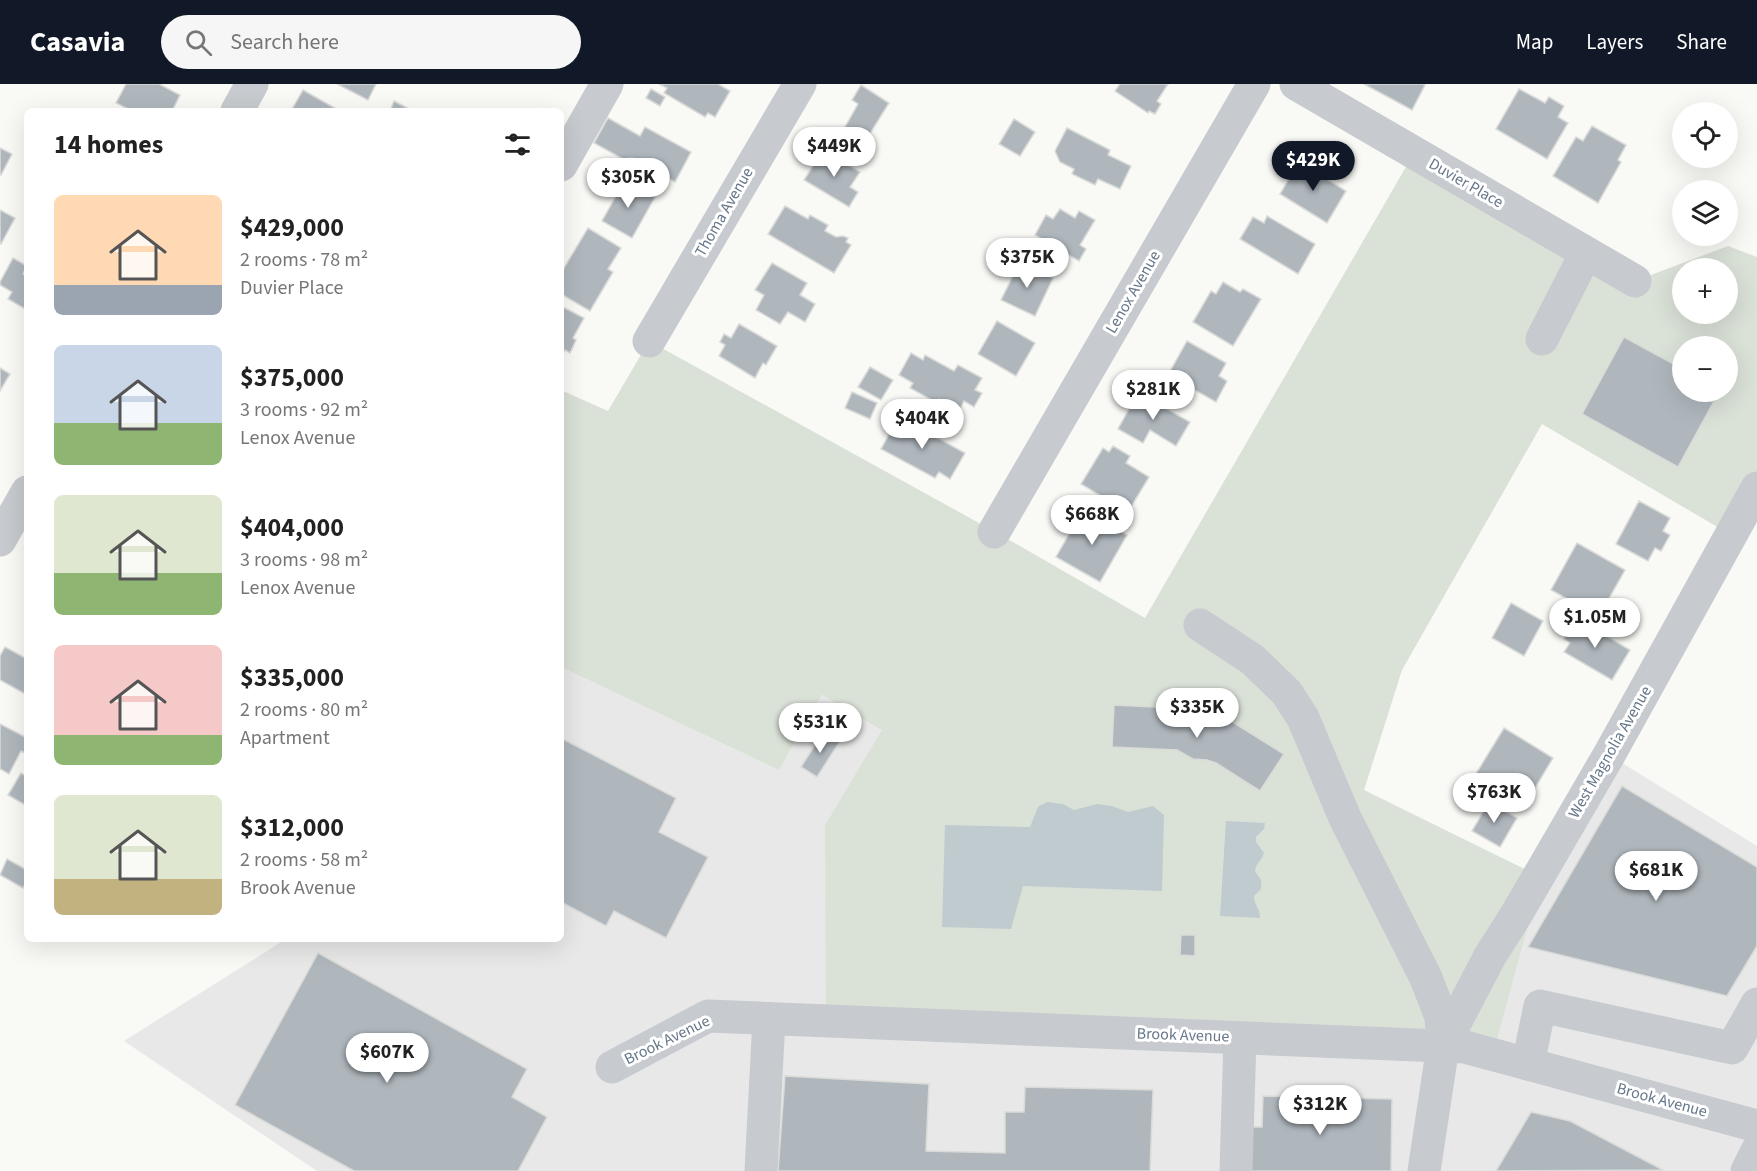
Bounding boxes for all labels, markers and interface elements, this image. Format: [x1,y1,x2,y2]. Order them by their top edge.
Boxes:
search box [161,15,581,69]
text: Casavia [30,22,125,62]
icon: search [182,26,215,59]
text: Search here [230,26,339,58]
text: Map [1516,27,1553,57]
text: Layers [1586,27,1643,57]
text: Share [1676,27,1727,57]
map controls [1672,102,1738,402]
button: locate [1672,102,1738,168]
text: 14 homes [54,126,163,163]
pin: $449K [792,127,876,178]
icon: filters [501,128,534,161]
text: $449K [807,132,861,160]
pin: $429K [1271,141,1355,192]
text: $429K [1286,146,1340,174]
street label: Duvier Place [1425,153,1507,213]
pin: $305K [586,158,670,209]
text: $305K [601,163,655,191]
street label: Thoma Avenue [690,163,759,261]
button: layers [1672,180,1738,246]
text: $429,000 [240,209,344,246]
icon: home [102,219,174,291]
pin: $375K [985,238,1069,289]
text: $375K [1000,243,1054,271]
text: 2 rooms · 78 m² [240,246,368,274]
street label: Lenox Avenue [1100,246,1166,337]
button: + [1672,258,1738,324]
text: Duvier Place [240,274,343,302]
button: − [1672,336,1738,402]
text: $375,000 [240,359,344,396]
icon: home [102,369,174,441]
pin: $281K [1111,370,1195,421]
text: $281K [1126,375,1180,403]
text: 3 rooms · 92 m² [240,396,368,424]
pin: $404K [880,399,964,450]
text: $404K [895,404,949,432]
text: Lenox Avenue [240,424,355,452]
pin: $668K [1050,495,1134,546]
text: $668K [1065,500,1119,528]
text: $404,000 [240,509,344,546]
icon: home [102,519,174,591]
text: 3 rooms · 98 m² [240,546,368,574]
text: Lenox Avenue [240,574,355,602]
pin: $1.05M [1546,598,1644,649]
text: $1.05M [1563,603,1627,631]
text: $335,000 [240,659,344,696]
icon: home [102,669,174,741]
street label: West Magnolia Avenue [1563,682,1657,822]
pin: $335K [1155,688,1239,739]
text: $335K [1170,693,1224,721]
text: 2 rooms · 80 m² [240,696,368,724]
pin: $531K [778,703,862,754]
text: $531K [793,708,847,736]
text: Apartment [240,724,330,752]
pin: $763K [1452,773,1536,824]
text: $763K [1467,778,1521,806]
text: $312,000 [240,809,344,846]
icon: home [102,819,174,891]
text: 2 rooms · 58 m² [240,846,368,874]
pin: $681K [1614,851,1698,902]
text: $681K [1629,856,1683,884]
text: Brook Avenue [240,874,356,902]
street label: Brook Avenue [621,1010,713,1070]
street label: Brook Avenue [1136,1022,1230,1048]
pin: $607K [345,1033,429,1084]
text: $607K [360,1038,414,1066]
street label: Brook Avenue [1614,1077,1710,1123]
pin: $312K [1278,1085,1362,1136]
text: $312K [1293,1090,1347,1118]

